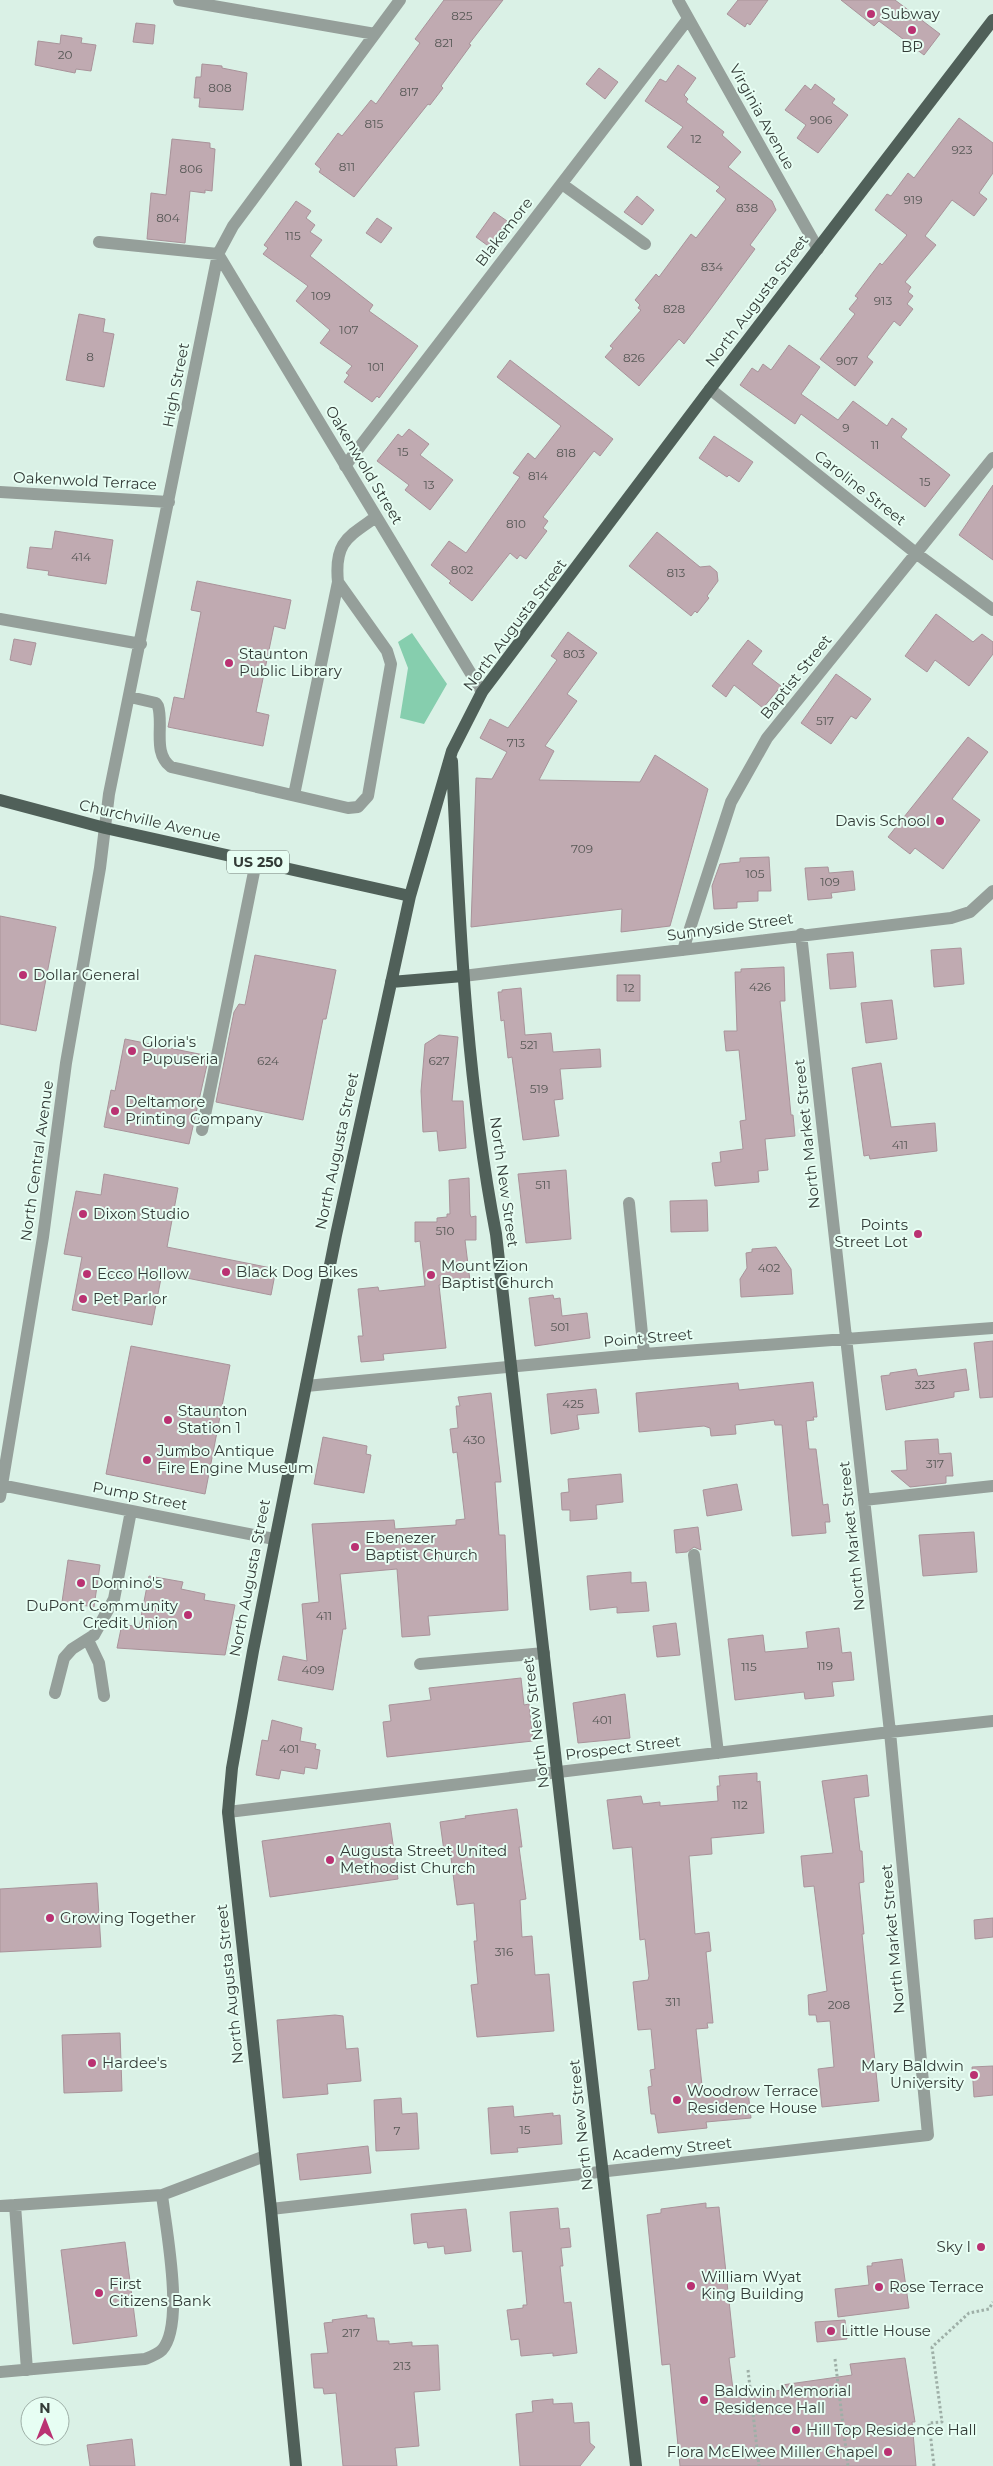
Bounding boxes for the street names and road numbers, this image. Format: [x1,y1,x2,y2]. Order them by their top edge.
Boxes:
street label: Virginia Avenue [726,61,799,173]
street label: Blakemore [471,193,536,270]
street label: North Augusta Street [701,231,812,370]
street label: High Street [158,341,193,429]
street label: Oakenwold Street [322,402,407,527]
street label: Caroline Street [811,446,910,529]
street label: Oakenwold Terrace [13,467,157,494]
street label: North Augusta Street [459,555,570,694]
street label: Baptist Street [756,631,835,723]
street label: Churchville Avenue [77,795,223,846]
road number: US 250 [227,850,289,874]
street label: Sunnyside Street [666,908,794,945]
street label: North Market Street [789,1058,824,1210]
street label: North Augusta Street [311,1071,362,1231]
street label: North Central Avenue [16,1079,57,1243]
street label: North New Street [486,1115,523,1248]
street label: Point Street [603,1324,693,1351]
street label: North Market Street [834,1460,869,1612]
street label: Pump Street [91,1477,189,1514]
street label: North Augusta Street [225,1497,274,1658]
street label: North New Street [518,1657,553,1790]
street label: Prospect Street [564,1731,682,1764]
street label: North Market Street [876,1863,909,2015]
street label: North Augusta Street [212,1903,247,2065]
street label: North New Street [564,2059,597,2191]
street label: Academy Street [611,2133,733,2164]

